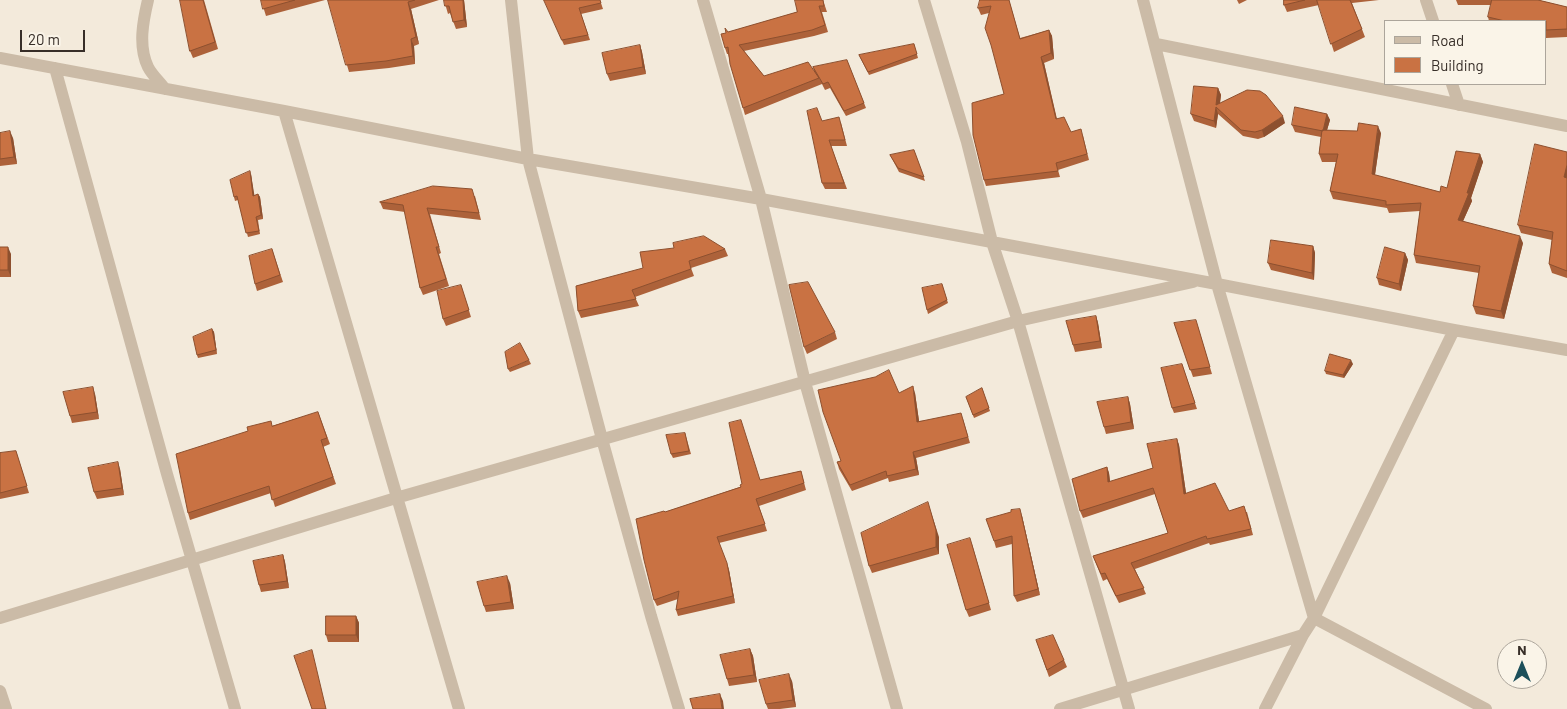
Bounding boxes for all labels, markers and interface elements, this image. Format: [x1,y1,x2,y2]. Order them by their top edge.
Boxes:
scale bar [22,20,88,52]
legend [1384,20,1547,85]
text: 20 m [28,30,60,48]
text: Road [1431,31,1464,49]
text: Building [1431,56,1484,74]
north arrow [1497,639,1547,689]
text: N [1517,641,1527,658]

